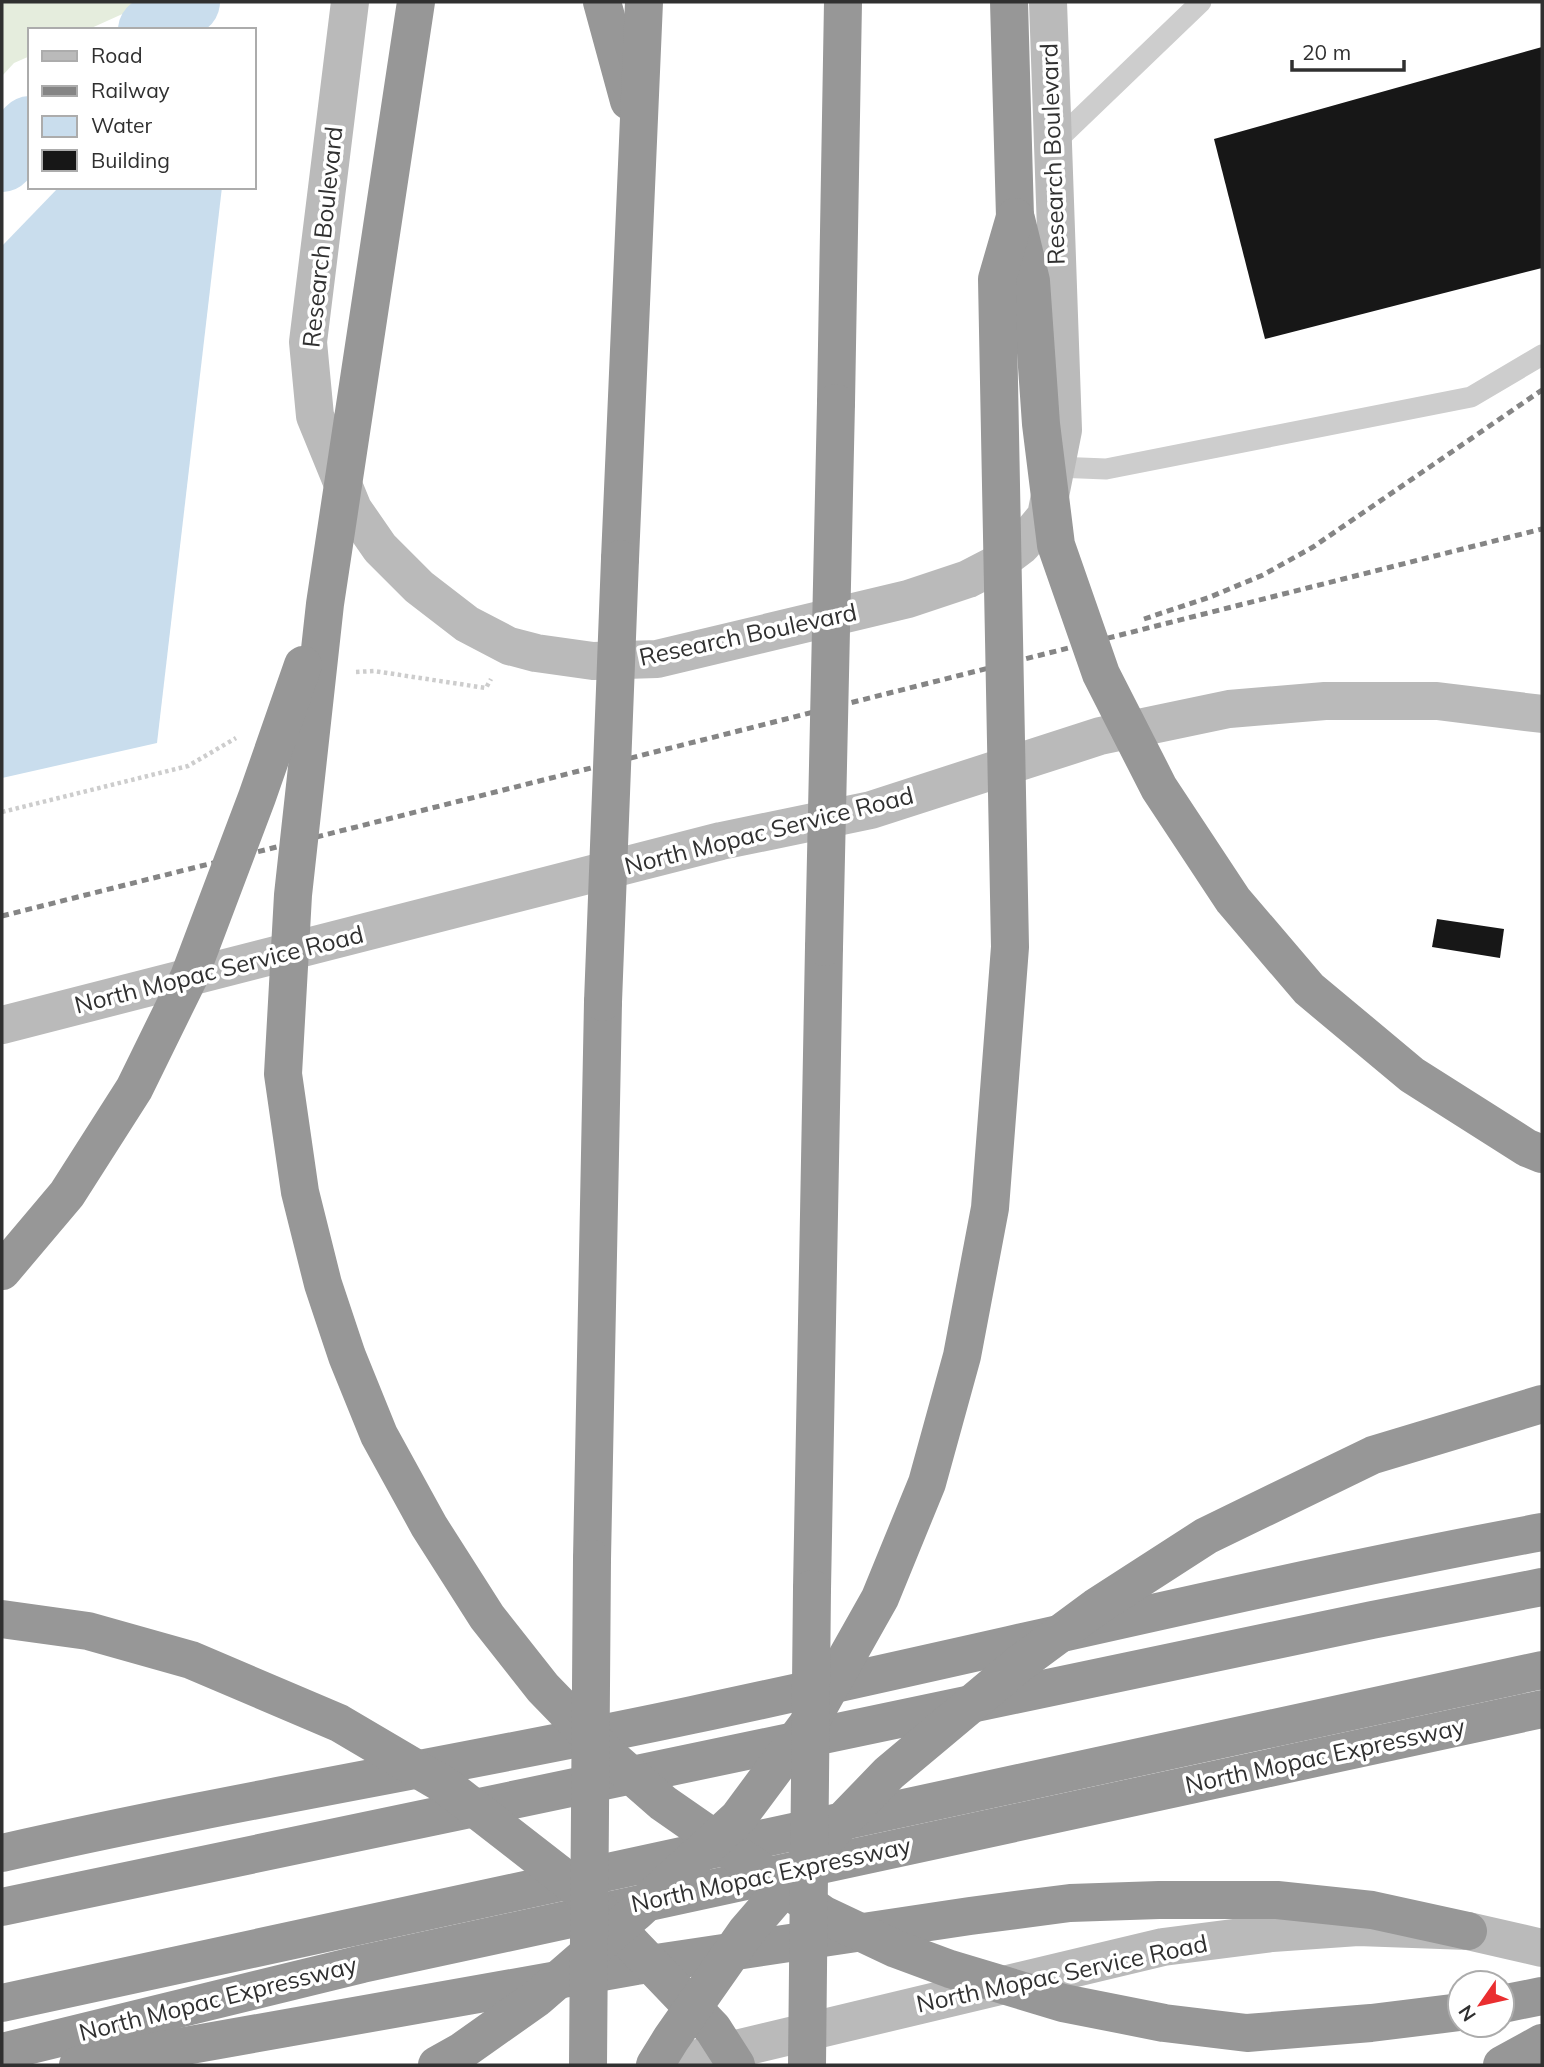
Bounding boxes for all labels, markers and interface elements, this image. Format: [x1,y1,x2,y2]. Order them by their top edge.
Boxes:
legend [28,28,256,189]
scale bar [1292,28,1404,72]
text: 20 m [1302,39,1351,65]
text: Road [91,42,142,68]
street label: Research Boulevard [1033,43,1071,265]
text: Railway [91,77,170,103]
text: Water [91,112,152,138]
street label: Research Boulevard [295,125,349,349]
text: Building [91,147,170,173]
street label: Research Boulevard [636,596,859,672]
street label: North Mopac Service Road [621,780,916,880]
street label: North Mopac Service Road [71,919,366,1019]
street label: North Mopac Expressway [1182,1711,1468,1799]
street label: North Mopac Expressway [628,1830,914,1918]
street label: North Mopac Service Road [914,1928,1210,2019]
street label: North Mopac Expressway [76,1949,360,2047]
north arrow [1446,1969,1516,2039]
text: N [1453,2001,1481,2026]

